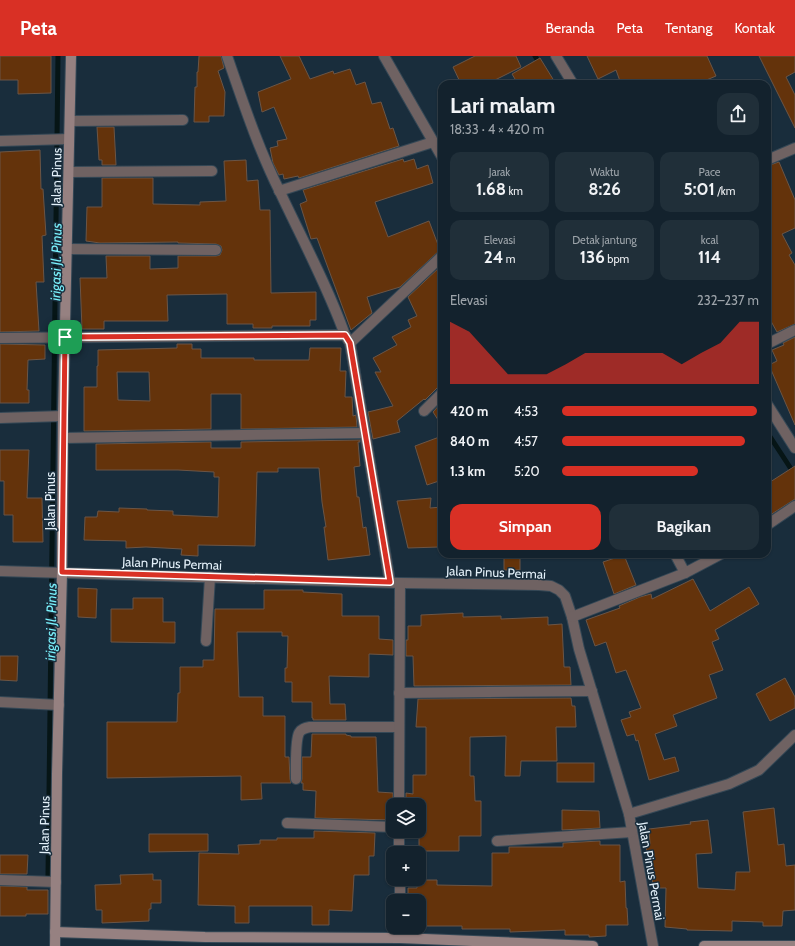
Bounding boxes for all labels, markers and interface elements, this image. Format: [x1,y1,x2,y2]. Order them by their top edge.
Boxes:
text: Peta [20,17,57,40]
text: Beranda [546,19,595,37]
text: Peta [617,19,643,37]
text: Tentang [665,19,712,37]
text: Kontak [734,19,775,37]
text: Lari malam [450,92,555,119]
button: share [717,93,759,135]
text: 18:33 · 4 × 420 m [450,121,544,137]
street label: Jalan Pinus [47,147,65,207]
text: Jarak [489,165,510,179]
text: Waktu [590,165,619,179]
text: Pace [699,165,720,179]
text: 1.68 [476,179,506,199]
text: 8:26 [588,179,621,199]
text: 5:01 [684,179,715,199]
text: km [506,184,523,198]
text: /km [715,184,735,198]
water label: irigasi Jl. Pinus [46,222,66,301]
text: Elevasi [484,233,515,247]
text: Detak jantung [572,233,637,247]
text: kcal [701,233,718,247]
text: 24 [484,247,503,267]
text: 136 [580,247,605,267]
text: 114 [698,247,721,267]
text: m [503,252,515,266]
text: bpm [605,252,629,266]
text: Elevasi [450,292,488,308]
text: 232–237 m [697,292,759,308]
pin [48,320,82,354]
icon: arrive [54,326,76,348]
text: 420 m [450,403,488,419]
text: 4:53 [514,403,538,419]
text: 840 m [450,433,489,449]
text: 4:57 [514,433,538,449]
text: 1.3 km [450,463,485,479]
text: 5:20 [514,463,540,479]
street label: Jalan Pinus [42,471,58,531]
button: Simpan [450,504,601,550]
button: Bagikan [609,504,759,550]
street label: Jalan Pinus Permai [121,553,222,573]
street label: Jalan Pinus Permai [445,562,546,582]
water label: irigasi Jl. Pinus [41,582,61,661]
street label: Jalan Pinus [35,795,53,855]
map controls [386,798,426,934]
button: layers [386,798,426,838]
street label: Jalan Pinus Permai [635,819,669,922]
button: + [386,846,426,886]
button: − [386,894,426,934]

